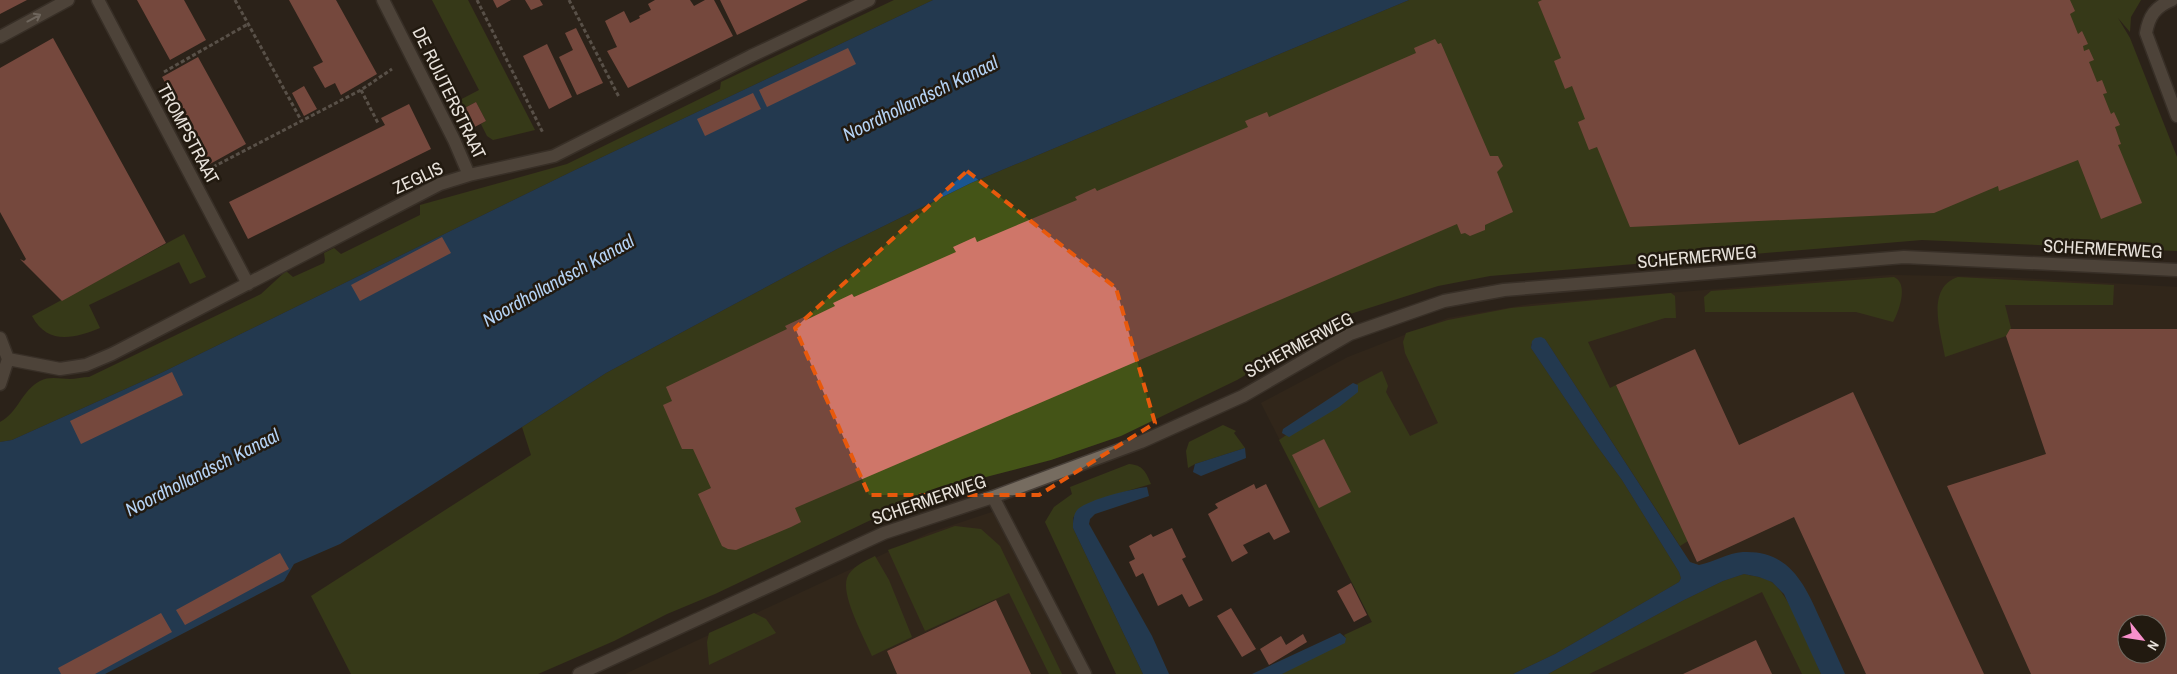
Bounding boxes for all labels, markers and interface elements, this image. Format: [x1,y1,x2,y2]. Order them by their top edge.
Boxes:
one-way arrow [26,13,41,23]
street label: DE RUIJTERSTRAAT [407,23,492,163]
water label: Noordhollandsch Kanaal [838,49,1002,147]
street label: TROMPSTRAAT [151,79,225,188]
street label: ZEGLIS [389,155,447,200]
water label: Noordhollandsch Kanaal [477,227,639,333]
street label: SCHERMERWEG [2043,233,2163,264]
street label: SCHERMERWEG [1636,239,1758,274]
street label: SCHERMERWEG [1240,305,1357,384]
water label: Noordhollandsch Kanaal [120,422,284,522]
street label: SCHERMERWEG [868,468,989,531]
north arrow [2117,614,2167,664]
text: N [2143,637,2163,654]

